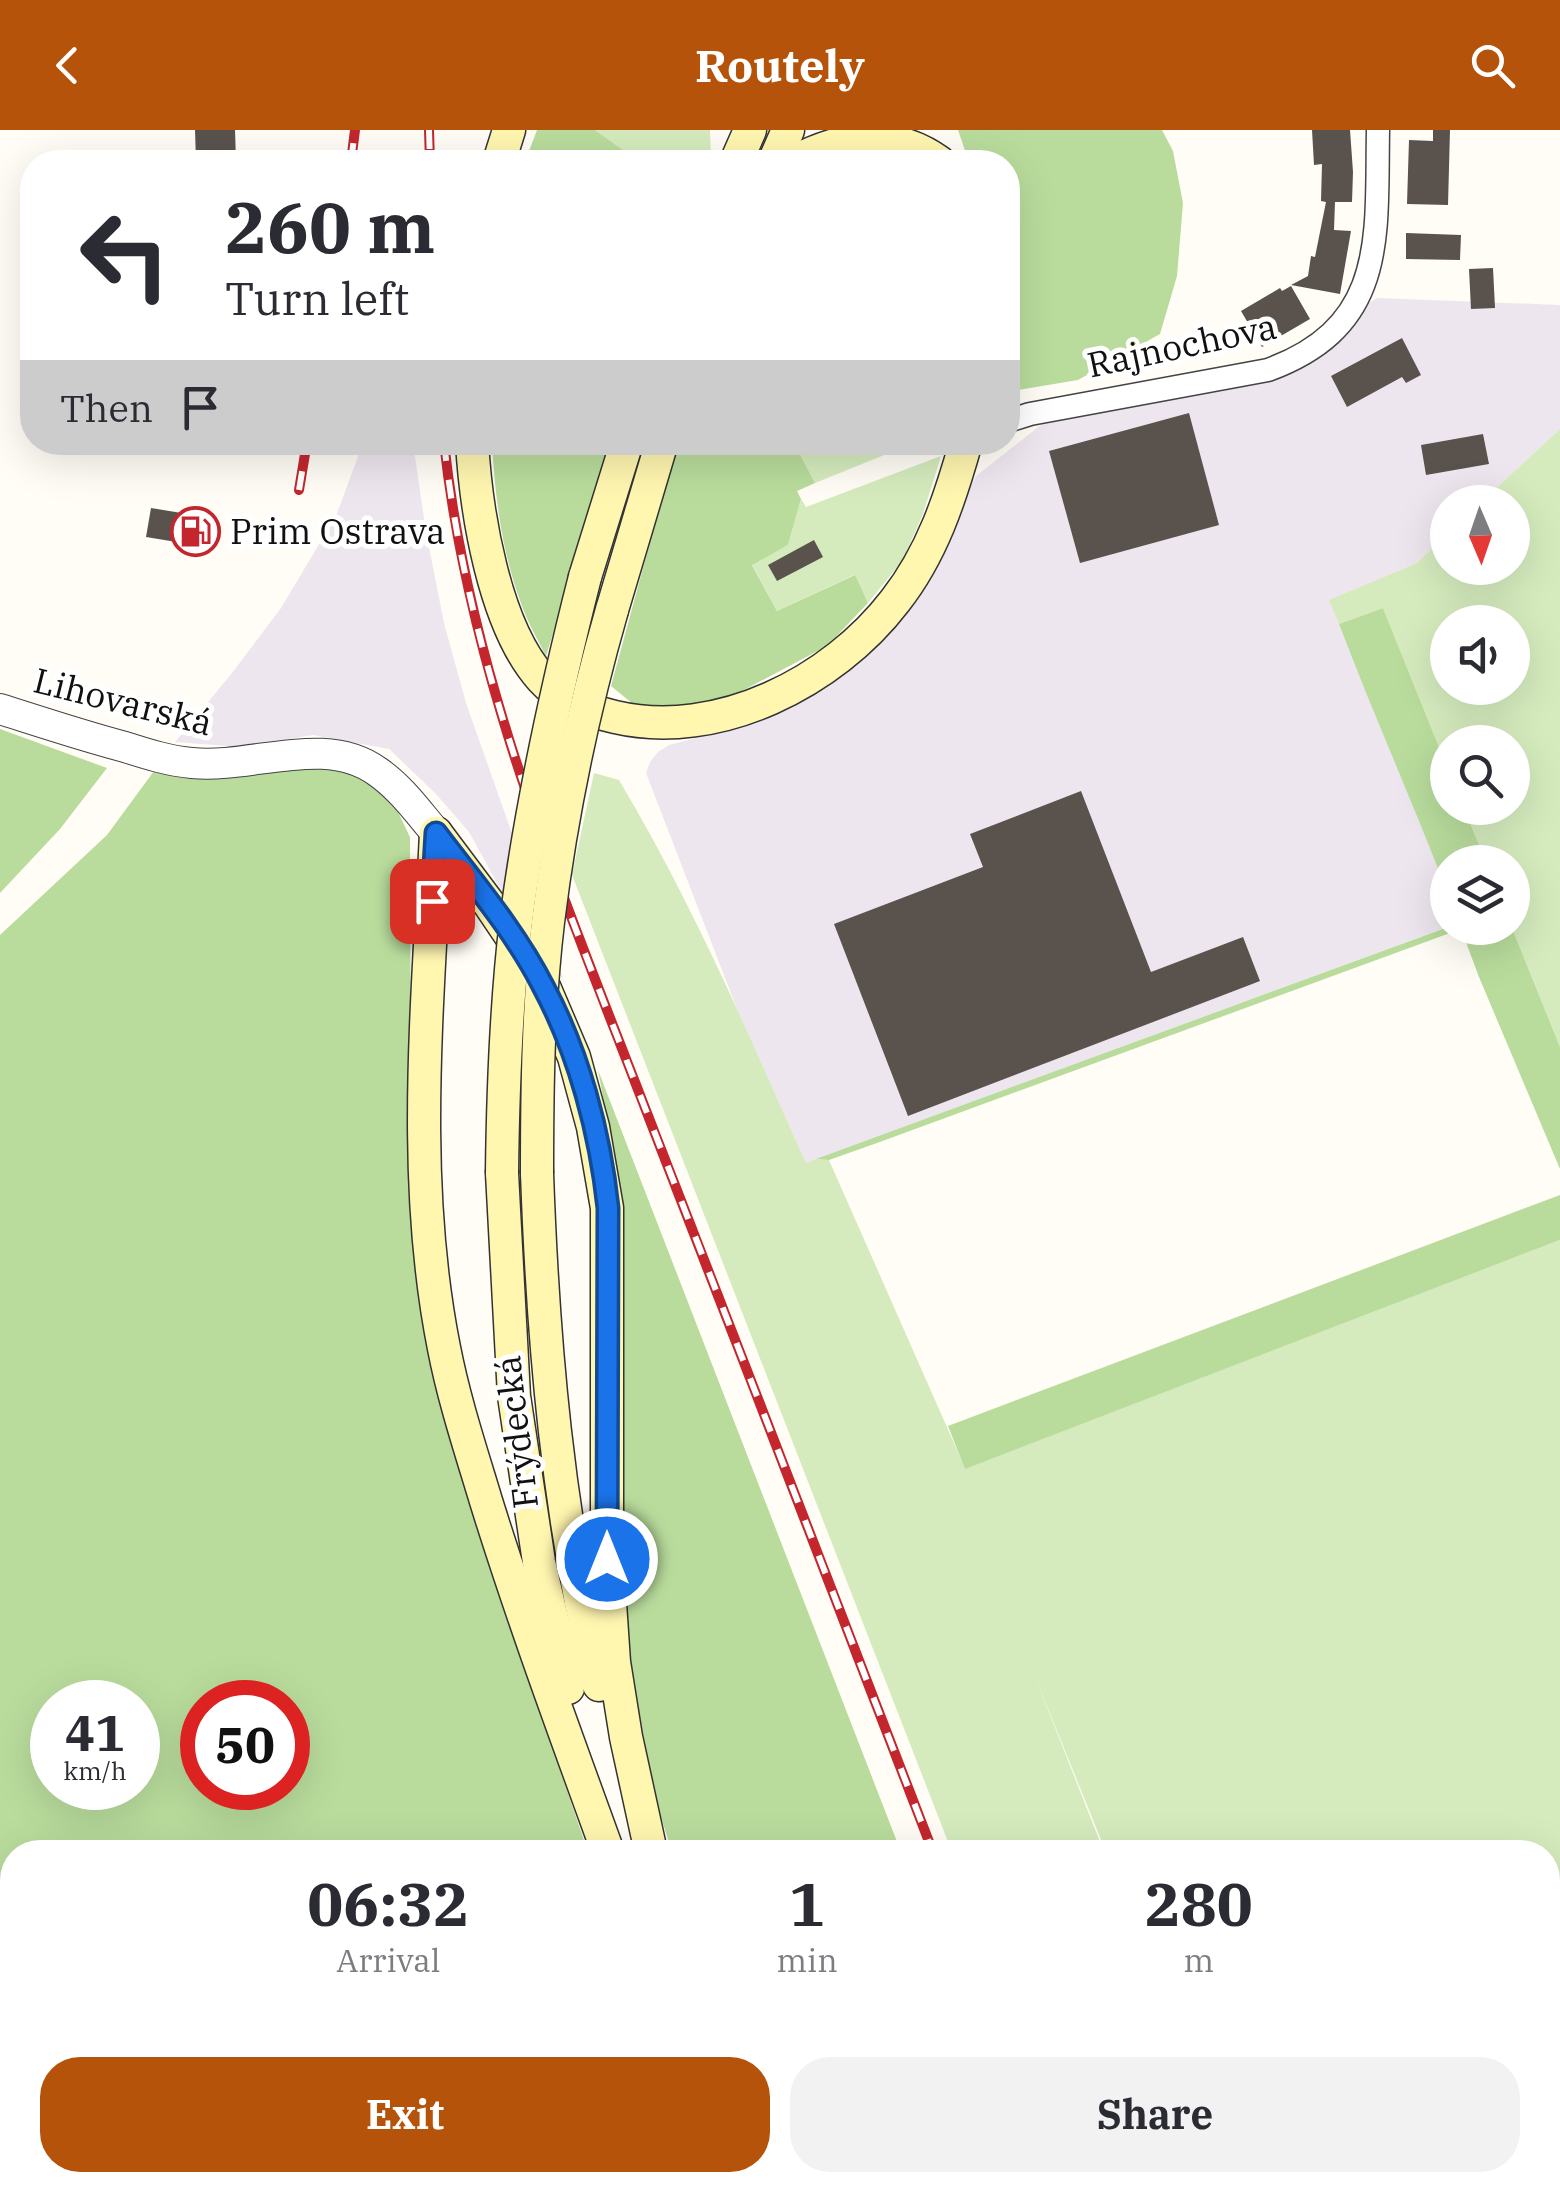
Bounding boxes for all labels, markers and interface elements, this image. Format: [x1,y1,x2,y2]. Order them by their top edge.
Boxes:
text: Routely [695,36,865,94]
icon: back [40,38,95,93]
icon: search [1465,38,1520,93]
text: 260 m [225,181,435,272]
icon: left [60,190,190,320]
text: Turn left [225,269,409,327]
street label: Rajnochova [1083,303,1281,388]
icon: arrive [173,380,228,435]
text: Then [60,383,153,432]
north arrow [1430,485,1530,585]
map controls [1430,485,1530,945]
fuel station icon: Prim Ostrava [169,506,221,558]
place label: Prim Ostrava [230,508,445,554]
button: sound [1430,605,1530,705]
street label: Lihovarská [29,657,217,745]
button: search [1430,725,1530,825]
button: layers [1430,845,1530,945]
pin [390,859,475,944]
icon: arrive [405,874,460,929]
street label: Frýdecká [484,1353,548,1511]
position arrow [555,1507,659,1611]
speed limit sign: 50 [180,1680,310,1810]
text: 41 [65,1700,125,1765]
text: km/h [63,1754,127,1787]
text: 06:32 [307,1864,469,1943]
text: 1 [789,1864,825,1943]
text: 280 [1145,1864,1253,1943]
text: Arrival [336,1939,440,1981]
text: min [777,1939,838,1981]
text: m [1184,1939,1214,1981]
button: Exit [40,2057,770,2172]
button: Share [790,2057,1520,2172]

